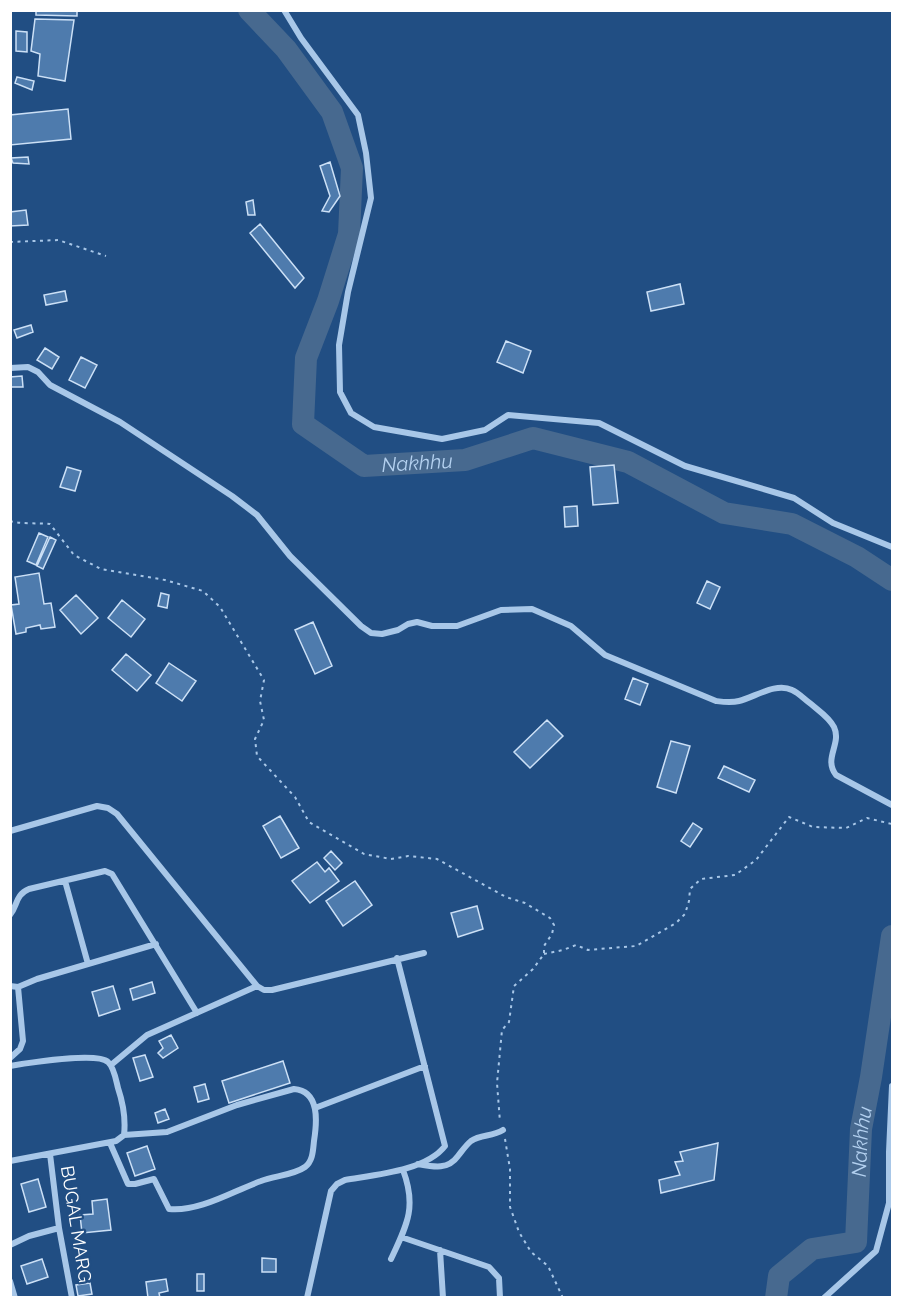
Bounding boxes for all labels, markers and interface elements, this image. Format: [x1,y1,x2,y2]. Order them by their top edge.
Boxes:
water label: Nakhhu [381,449,453,477]
water label: Nakhhu [847,1104,877,1178]
street label: BUGAL MARG [57,1164,96,1284]

